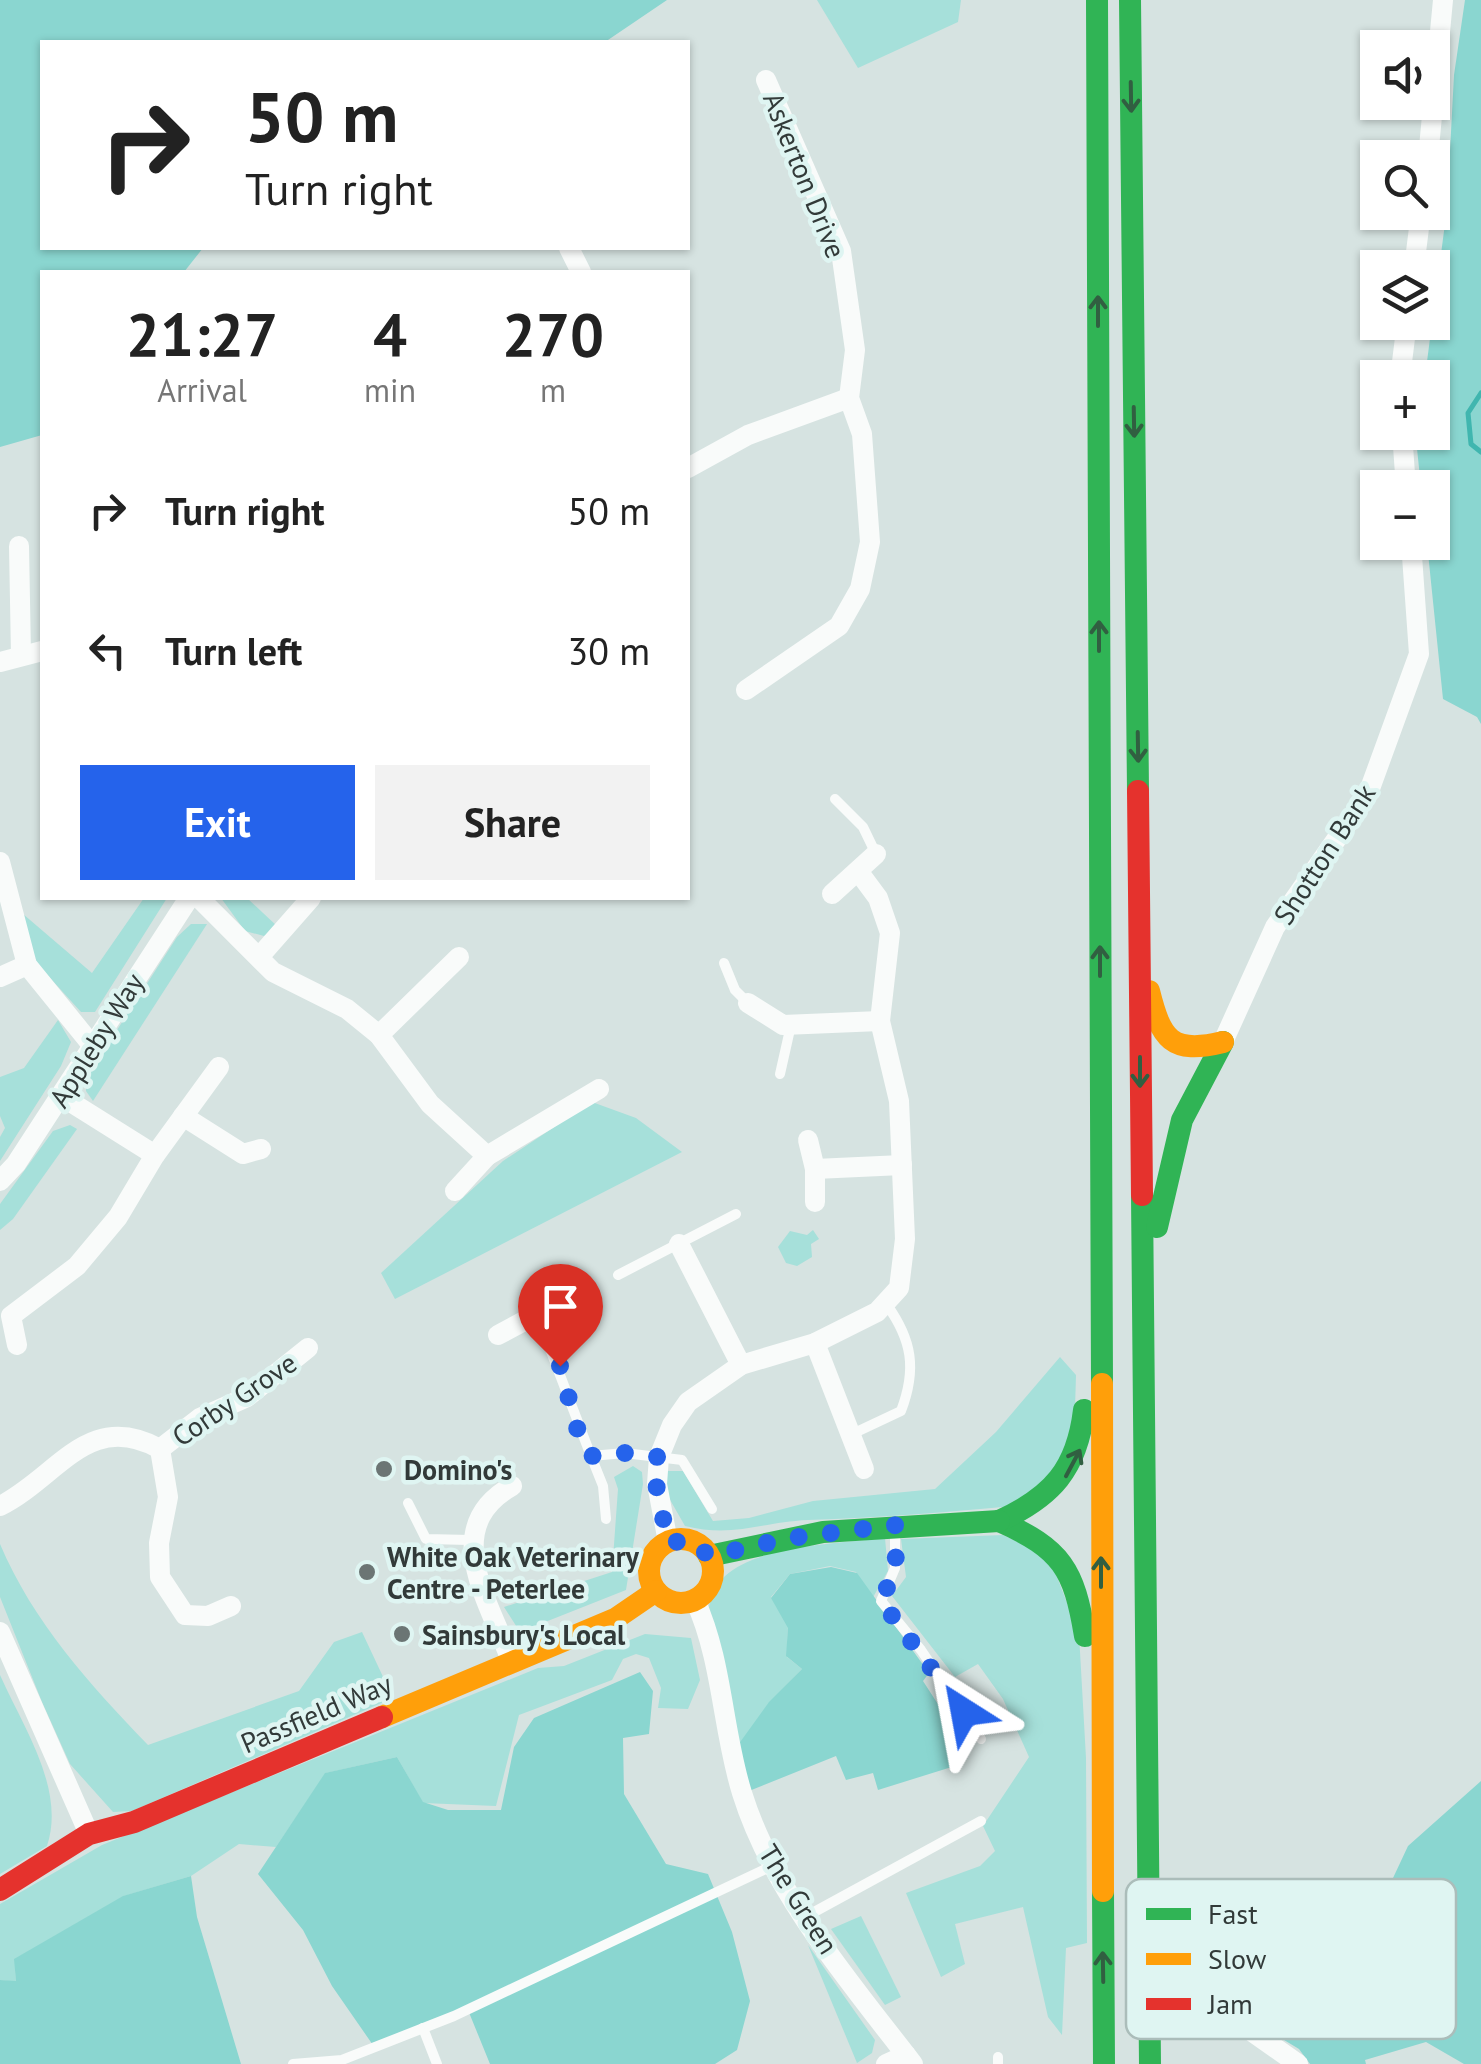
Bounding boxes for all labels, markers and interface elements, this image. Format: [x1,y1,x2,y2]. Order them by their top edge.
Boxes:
map controls [1360,30,1450,560]
button: sound [1360,30,1450,120]
text: 50 m [245,71,398,161]
icon: right [80,80,210,210]
one-way arrow [1121,81,1140,113]
street label: Askerton Drive [755,87,855,263]
button: search [1360,140,1450,230]
text: Turn right [245,159,433,217]
button: layers [1360,250,1450,340]
text: 21:27 [126,295,278,373]
text: 4 [373,295,407,373]
text: 270 [502,295,604,373]
one-way arrow [1088,295,1108,328]
button: + [1360,360,1450,450]
text: Arrival [157,369,247,411]
text: min [364,369,416,411]
text: m [540,369,566,411]
one-way arrow [1124,406,1144,438]
button: − [1360,470,1450,560]
icon: right [80,483,135,538]
text: Turn right [165,486,325,535]
text: 50 m [568,486,650,535]
one-way arrow [1090,620,1108,652]
icon: left [80,623,135,678]
text: Turn left [165,626,302,675]
text: 30 m [568,626,650,675]
one-way arrow [1128,731,1147,763]
button: Exit [80,765,355,880]
button: Share [375,765,650,880]
street label: Shotton Bank [1265,776,1384,931]
one-way arrow [1090,945,1110,978]
street label: Appleby Way [40,966,152,1114]
one-way arrow [1130,1056,1150,1088]
pin [518,1264,603,1367]
icon: arrive [533,1279,588,1334]
street label: Corby Grove [165,1344,303,1454]
one-way arrow [1063,1448,1083,1478]
place label: Domino's [404,1451,513,1488]
marker: Domino's [373,1458,395,1480]
place label: White Oak Veterinary Centre - Peterlee [387,1538,640,1607]
one-way arrow [1092,1556,1110,1588]
marker: White Oak Veterinary Centre - Peterlee [356,1561,378,1583]
place label: Sainsbury's Local [422,1616,626,1653]
marker: Sainsbury's Local [391,1623,413,1645]
position arrow [912,1660,1016,1764]
street label: Passfield Way [235,1665,397,1761]
street label: The Green [751,1837,847,1961]
legend [1126,1879,1456,2039]
text: Fast [1208,1895,1258,1932]
text: Slow [1208,1940,1267,1977]
one-way arrow [1094,1951,1112,1984]
text: Jam [1207,1985,1253,2022]

